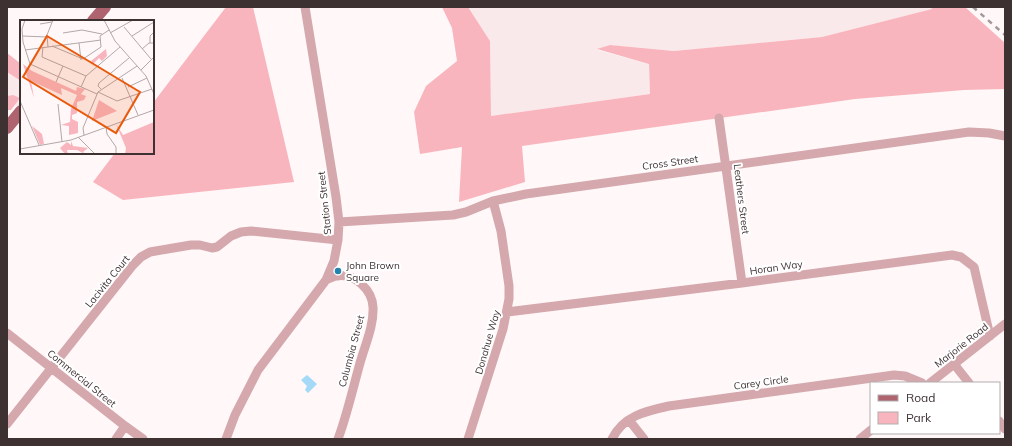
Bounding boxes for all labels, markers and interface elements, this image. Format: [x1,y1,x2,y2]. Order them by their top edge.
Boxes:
inset map [20,20,154,154]
street label: Cross Street [641,152,699,173]
street label: Leathers Street [731,163,752,235]
street label: Station Street [315,170,334,235]
street label: Lacivita Court [82,252,133,310]
street label: Horan Way [749,257,804,278]
place label: John Brown Square [346,259,400,284]
marker: John Brown Square [333,266,343,276]
street label: Donahue Way [472,308,503,376]
street label: Columbia Street [336,313,367,388]
street label: Marjorie Road [932,320,991,370]
street label: Commercial Street [45,347,119,410]
street label: Carey Circle [733,372,789,393]
legend [870,382,1000,434]
text: Road [906,390,935,405]
text: Park [906,410,932,425]

